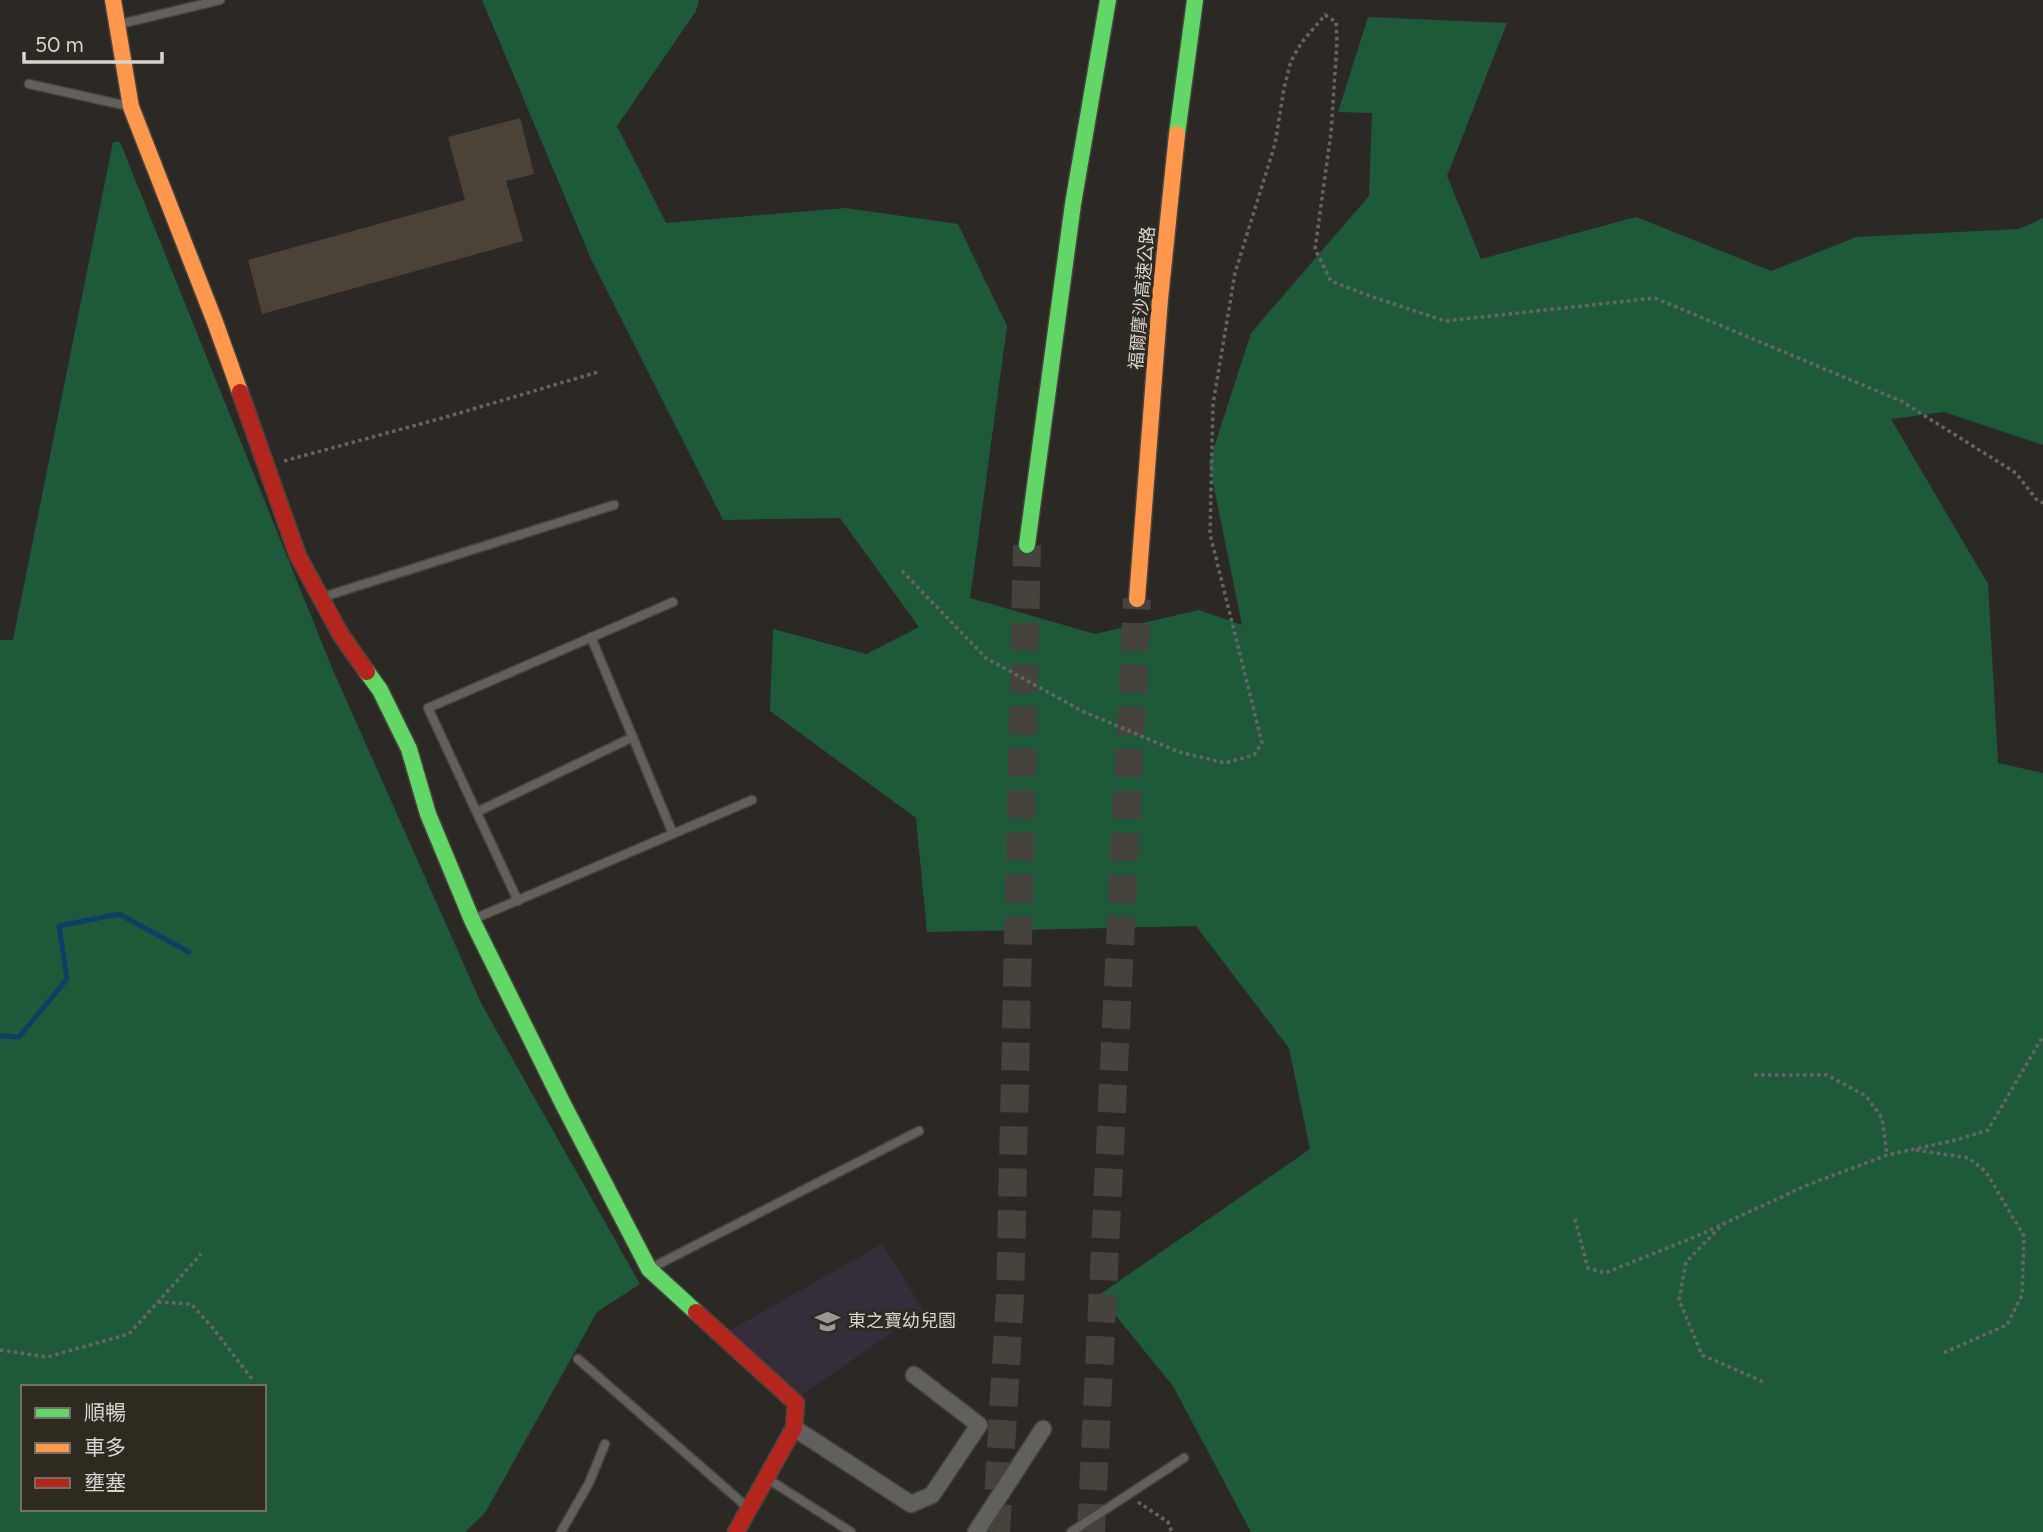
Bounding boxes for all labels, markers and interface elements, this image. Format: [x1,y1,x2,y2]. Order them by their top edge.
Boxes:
scale bar [24,21,163,65]
text: 50 m [35,32,84,57]
street label: 福爾摩沙高速公路 [1125,225,1159,371]
school or university icon: 東之寶幼兒園 [814,1307,842,1335]
place label: 東之寶幼兒園 [848,1310,956,1332]
legend [21,1385,266,1511]
text: 順暢 [84,1400,126,1425]
text: 車多 [84,1435,126,1460]
text: 壅塞 [84,1470,126,1495]

